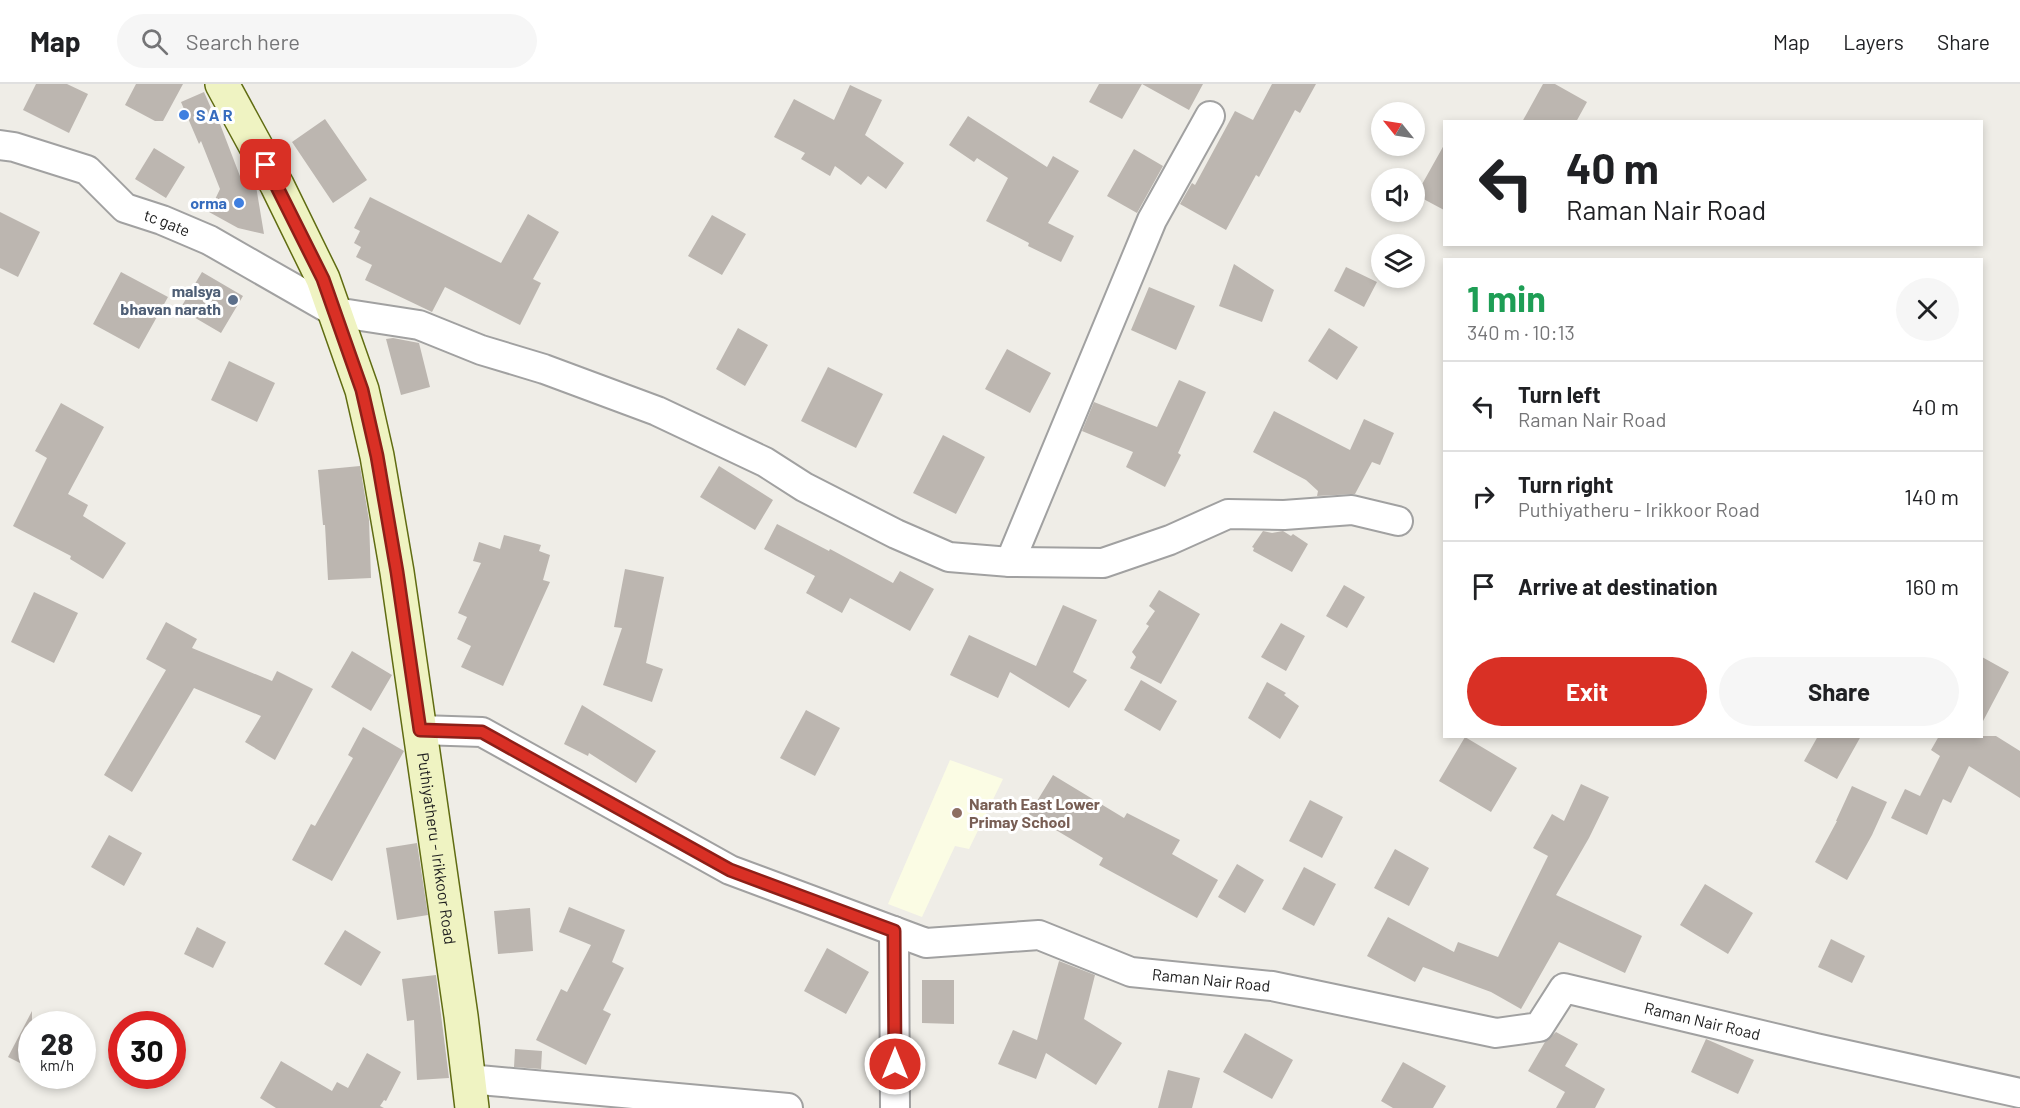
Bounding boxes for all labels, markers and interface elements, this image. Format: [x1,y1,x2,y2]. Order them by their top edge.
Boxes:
search box [117,14,537,68]
text: Map [30,24,81,58]
icon: search [138,25,171,58]
text: Search here [186,28,300,54]
text: Map [1773,29,1810,54]
text: Layers [1843,29,1904,54]
text: Share [1937,29,1990,54]
north arrow [1371,102,1425,156]
map controls [1371,102,1425,288]
place label: S A R [196,105,233,124]
marker: S A R [177,108,191,122]
pin [240,139,291,190]
text: 40 m [1566,142,1659,192]
icon: left [1467,144,1545,222]
icon: arrive [249,148,282,181]
button: sound [1371,168,1425,222]
place label: orma [190,193,227,212]
text: Raman Nair Road [1566,193,1766,225]
marker: orma [232,196,246,210]
street label: tc gate [142,205,193,240]
button: layers [1371,234,1425,288]
text: 1 min [1467,276,1546,319]
button: close [1896,278,1959,341]
place label: malsya bhavan narath [120,281,221,318]
marker: malsya bhavan narath [226,293,240,307]
text: 340 m · 10:13 [1467,320,1575,344]
text: Turn left [1518,381,1601,407]
icon: left [1467,390,1500,423]
text: 40 m [1912,393,1959,419]
text: Raman Nair Road [1518,407,1666,431]
text: Turn right [1518,471,1613,497]
icon: right [1467,480,1500,513]
text: 140 m [1904,483,1959,509]
text: Puthiyatheru - Irikkoor Road [1518,497,1760,521]
icon: arrive [1467,570,1500,603]
text: Arrive at destination [1518,573,1717,599]
text: 160 m [1905,573,1959,599]
button: Exit [1467,657,1707,726]
button: Share [1719,657,1959,726]
street label: Puthiyatheru - Irikkoor Road [414,751,461,946]
place label: Narath East Lower Primay School [969,794,1100,831]
marker: Narath East Lower Primay School [950,806,964,820]
street label: Raman Nair Road [1151,964,1271,995]
street label: Raman Nair Road [1643,997,1762,1043]
speed limit sign: 30 [108,1011,186,1089]
text: 28 [40,1025,74,1061]
position arrow [863,1032,927,1096]
text: km/h [40,1056,74,1074]

